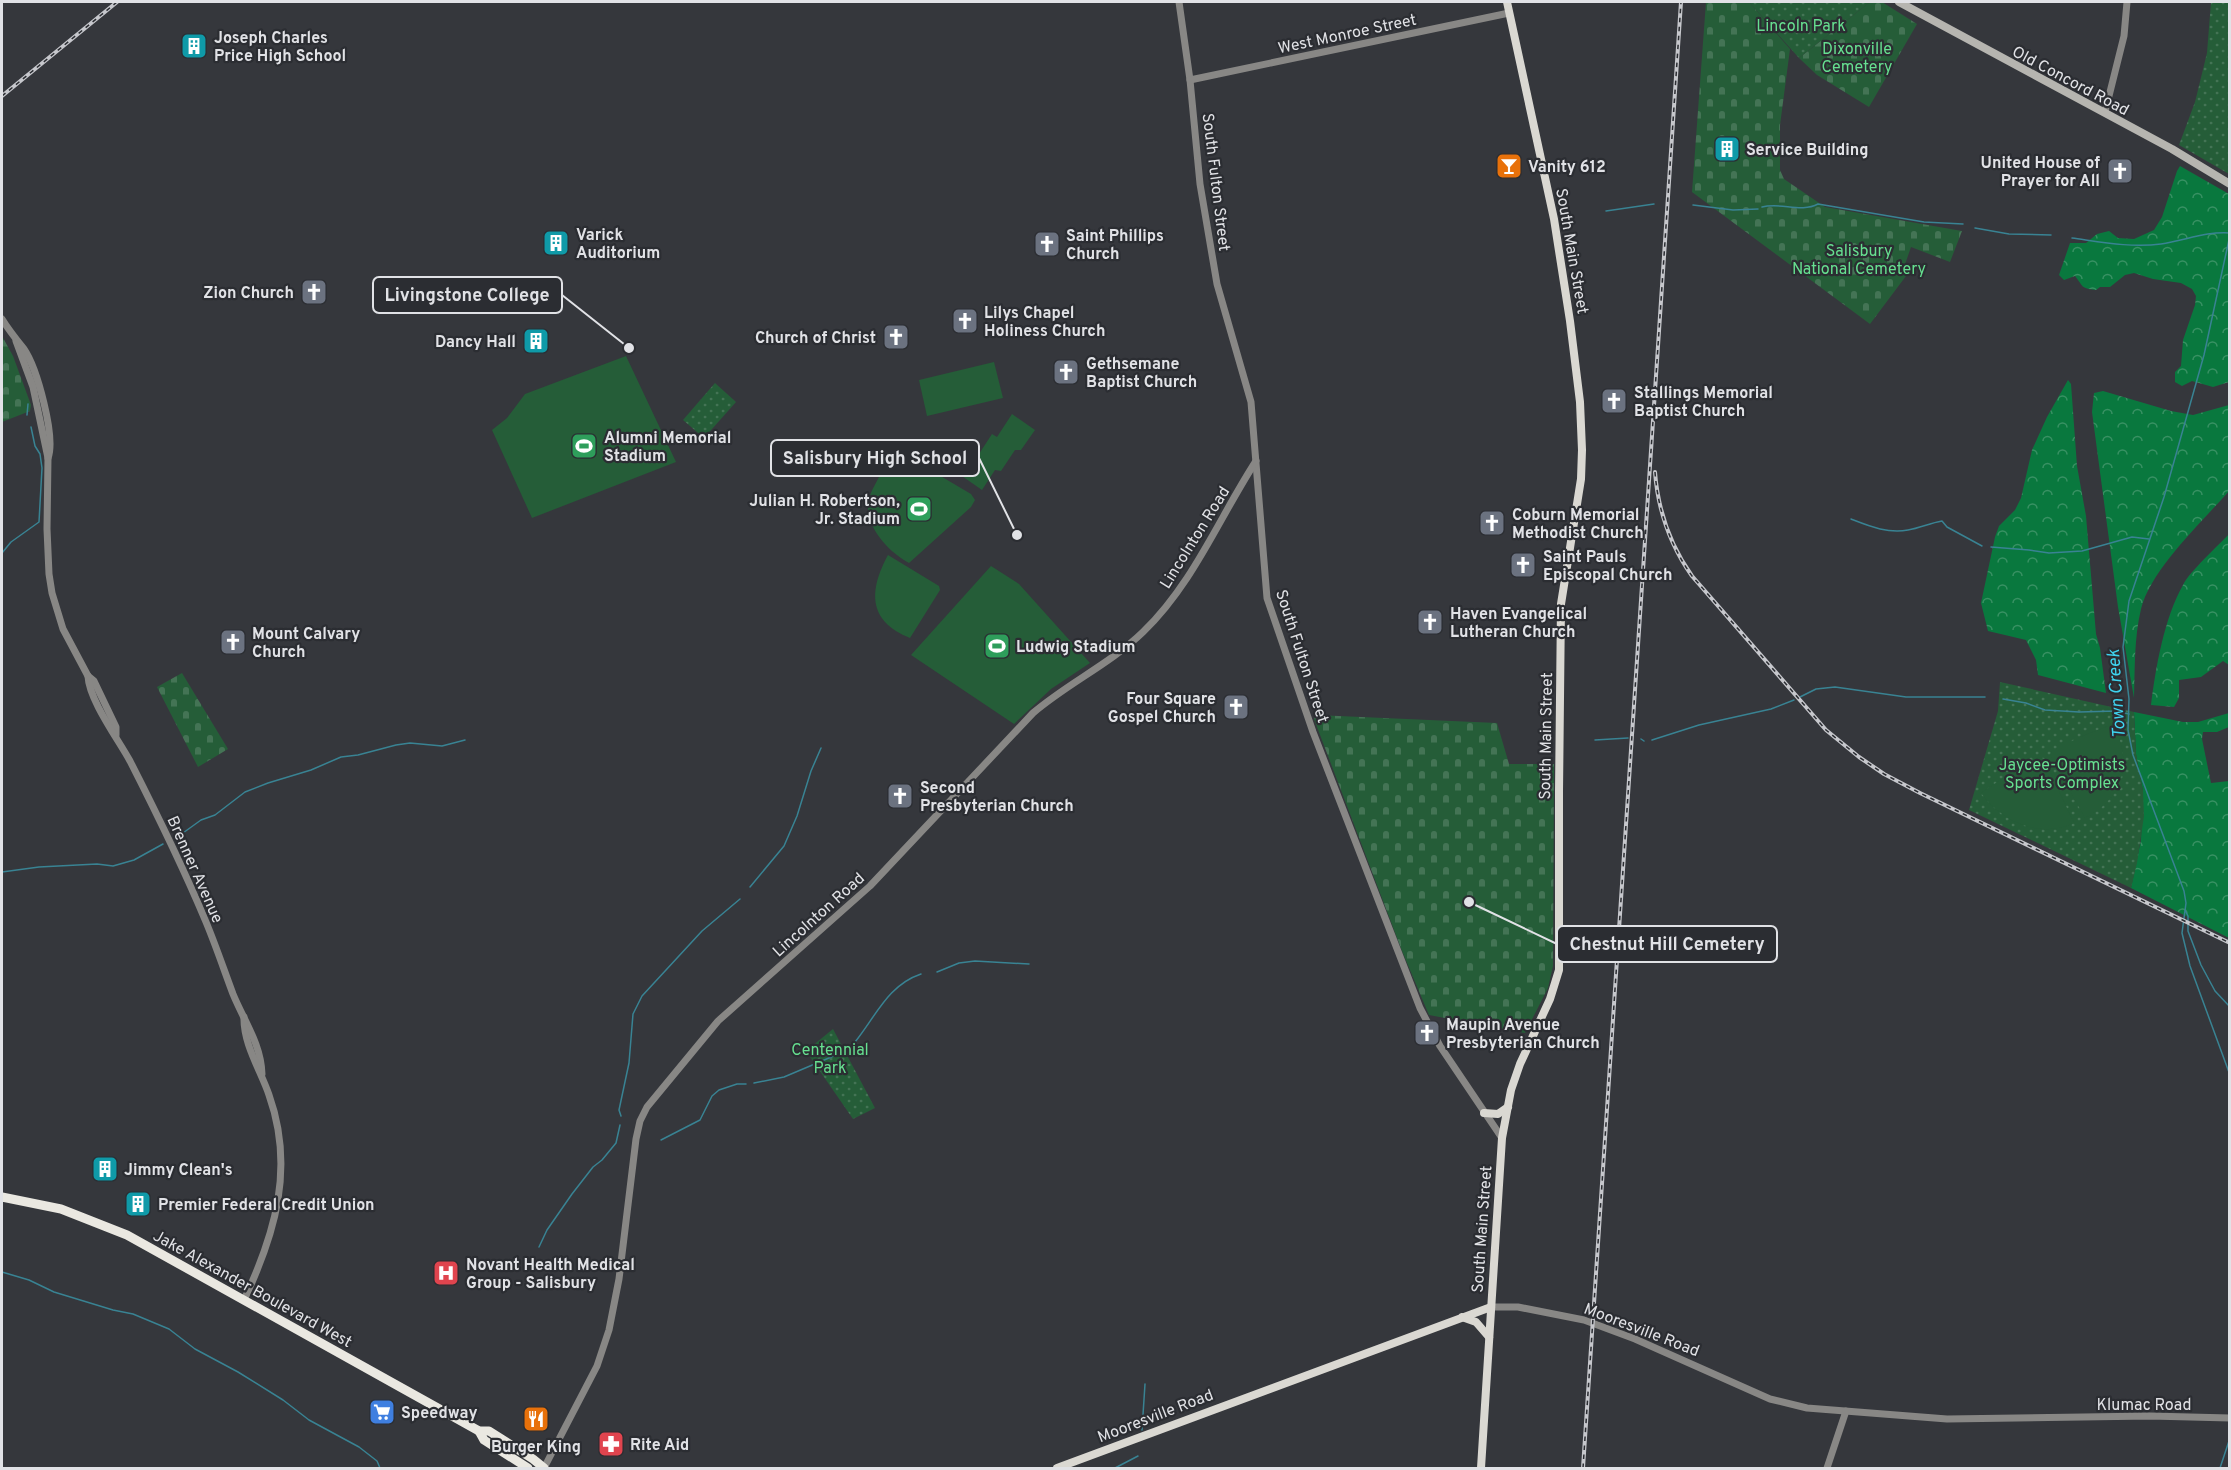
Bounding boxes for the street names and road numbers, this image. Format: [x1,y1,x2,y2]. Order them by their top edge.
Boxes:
street label: West Monroe Street [1276,11,1419,59]
street label: Old Concord Road [2008,42,2132,121]
street label: South Fulton Street [1197,112,1233,252]
street label: South Main Street [1550,187,1592,316]
street label: Lincolnton Road [1156,483,1235,593]
street label: South Fulton Street [1270,587,1332,726]
street label: South Main Street [1536,672,1558,800]
street label: Brenner Avenue [162,813,227,926]
street label: Lincolnton Road [769,869,869,962]
street label: South Main Street [1469,1165,1497,1293]
street label: Jake Alexander Boulevard West [149,1227,355,1353]
street label: Mooresville Road [1581,1300,1702,1362]
street label: Mooresville Road [1095,1386,1216,1448]
street label: Klumac Road [2097,1396,2191,1416]

